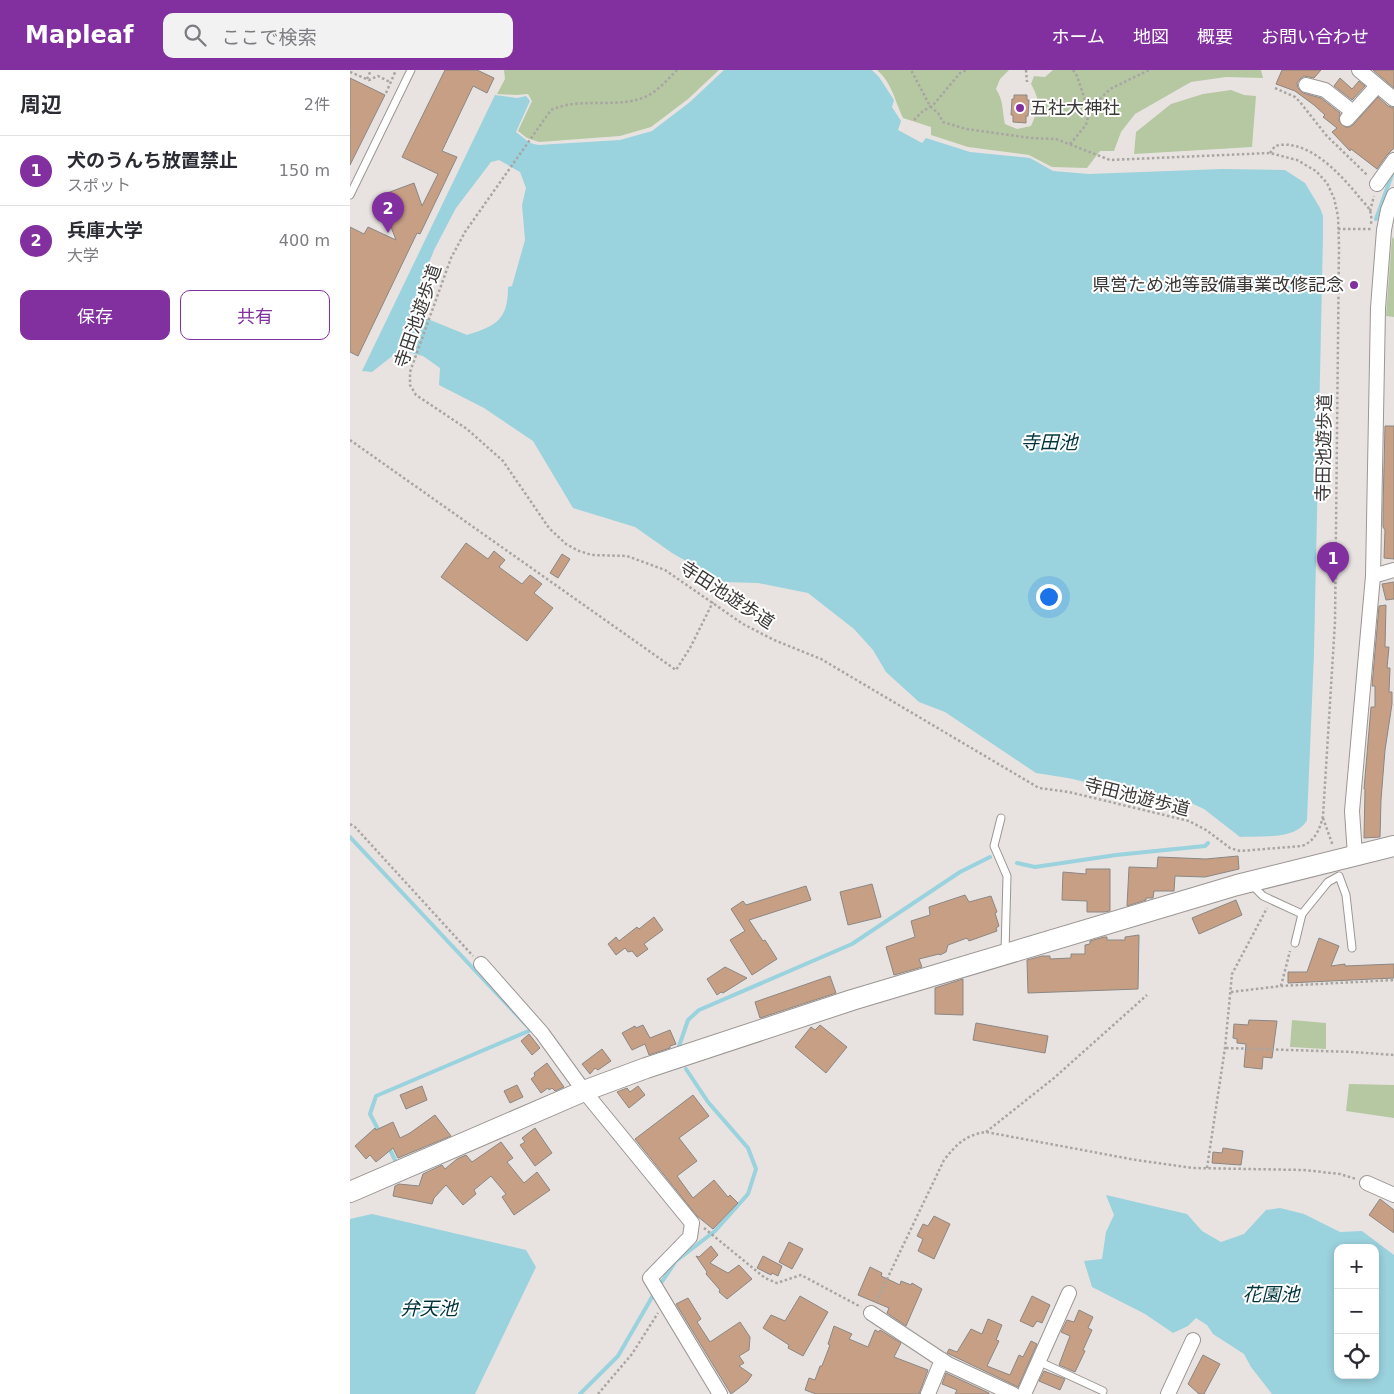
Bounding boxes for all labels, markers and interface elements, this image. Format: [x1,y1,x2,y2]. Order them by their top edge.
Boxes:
search box [163,13,513,58]
text: Mapleaf [25,21,133,49]
icon: search [181,21,209,49]
text: ここで検索 [221,26,316,48]
text: ホーム [1052,26,1105,47]
text: 地図 [1133,26,1169,47]
text: 概要 [1197,26,1233,47]
text: お問い合わせ [1261,26,1369,47]
text: 周辺 [20,93,62,117]
text: 2件 [304,95,330,114]
place label: 五社大神社 [1030,97,1120,118]
marker: 五社大神社 [1014,102,1026,114]
text: 犬のうんち放置禁止 [67,149,238,171]
text: 1 [30,161,42,180]
text: 150 m [279,161,330,180]
text: スポット [67,176,131,195]
pin: 2 [372,192,404,233]
text: 兵庫大学 [67,219,143,241]
text: 2 [30,231,42,250]
text: 400 m [279,231,330,250]
text: 大学 [67,246,99,265]
street label: 寺田池遊歩道 [390,261,445,370]
place label: 県営ため池等設備事業改修記念 [1092,274,1344,295]
marker: 県営ため池等設備事業改修記念 [1348,279,1360,291]
button: 保存 [20,290,170,340]
button: 共有 [180,290,330,340]
street label: 寺田池遊歩道 [1312,394,1335,502]
water label: 寺田池 [1020,431,1079,453]
pin: 1 [1317,542,1349,583]
street label: 寺田池遊歩道 [676,556,778,633]
your location [1036,584,1062,610]
street label: 寺田池遊歩道 [1082,773,1192,820]
map controls [1334,1244,1379,1379]
button: + [1334,1244,1379,1289]
water label: 花園池 [1242,1283,1301,1305]
button: − [1334,1289,1379,1334]
water label: 弁天池 [400,1297,459,1319]
button: locate [1334,1334,1379,1379]

